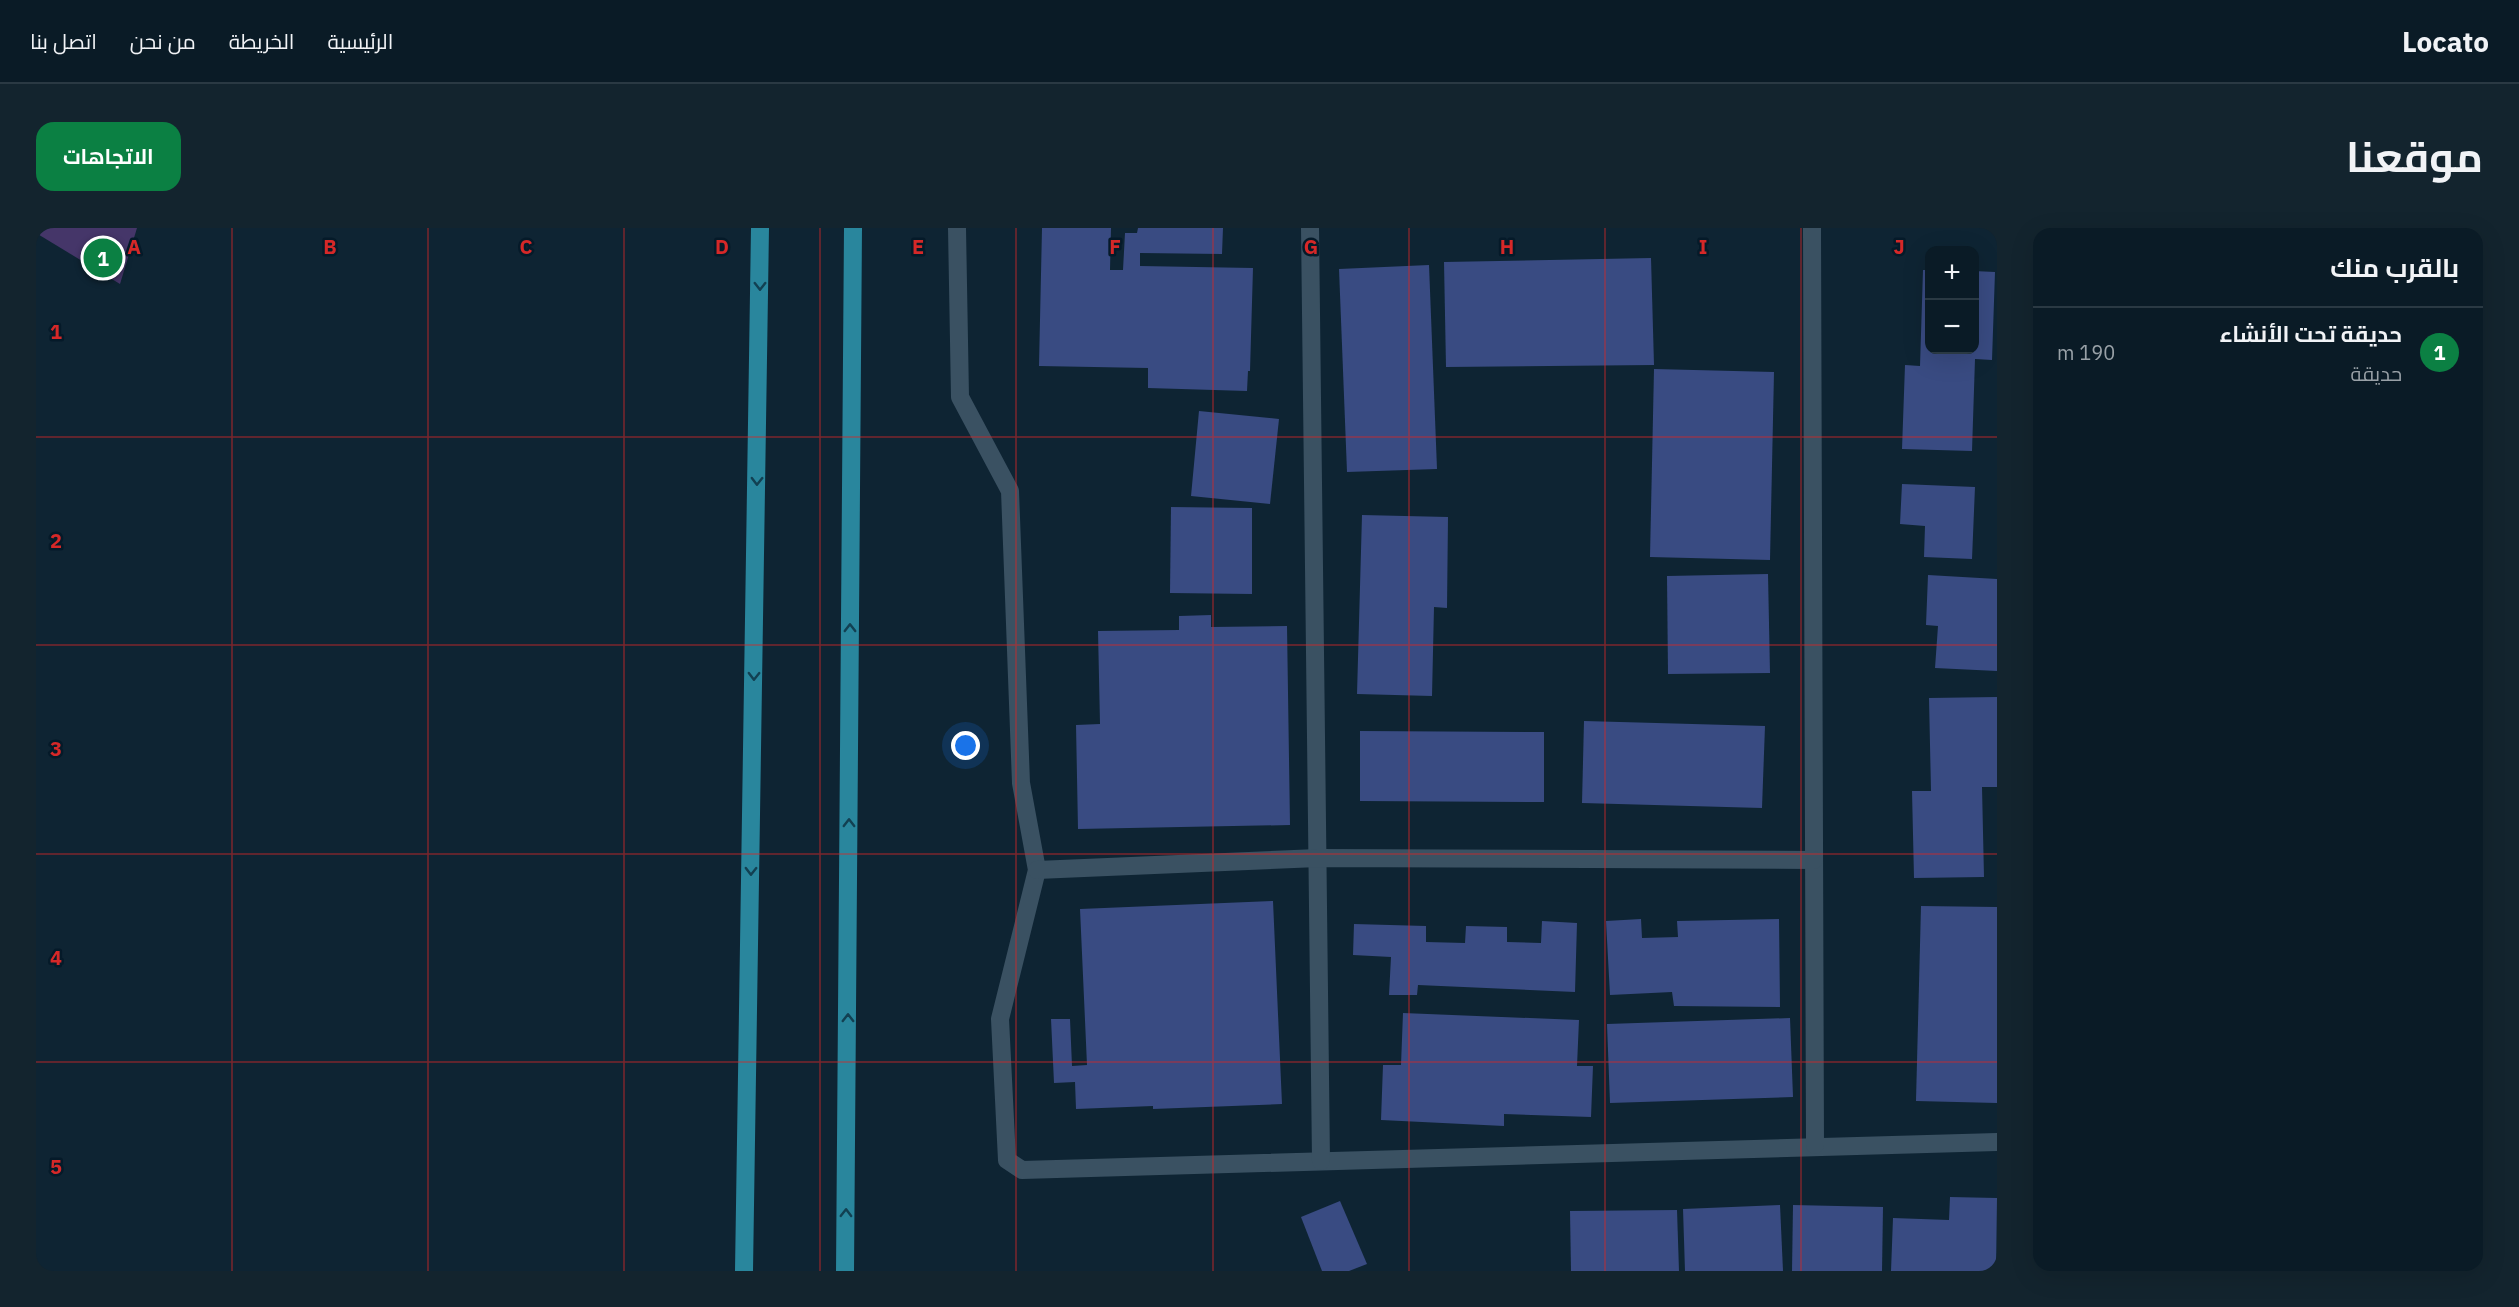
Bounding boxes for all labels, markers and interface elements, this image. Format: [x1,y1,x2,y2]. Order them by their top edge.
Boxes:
text: Locato [2402,23,2489,60]
text: اتصل بنا [30,27,97,55]
text: من نحن [130,27,196,55]
text: الخريطة [229,27,294,55]
text: الرئيسية [327,27,393,55]
button: الاتجاهات [36,122,181,191]
text: موقعنا [2346,129,2483,184]
text: A [127,233,141,260]
text: B [323,233,337,260]
text: C [519,233,533,260]
text: D [715,233,729,260]
text: E [912,233,924,260]
text: F [1109,233,1121,260]
text: G [1304,233,1318,260]
text: H [1500,233,1514,260]
text: I [1699,233,1707,260]
text: J [1893,233,1905,260]
pin: 1 [84,236,122,280]
map controls [1925,246,1979,354]
button: + [1925,246,1979,300]
text: بالقرب منك [2330,250,2459,284]
one-way arrow [753,282,766,291]
button: − [1925,300,1979,354]
text: 1 [50,318,62,345]
text: حديقة تحت الأنشاء [2219,319,2402,348]
text: 190 m [2057,339,2115,366]
text: 1 [2434,339,2446,366]
text: حديقة [2351,360,2402,387]
one-way arrow [751,477,763,486]
text: 2 [50,527,62,554]
one-way arrow [844,623,856,632]
one-way arrow [748,672,760,681]
your location [951,731,980,760]
text: 3 [50,735,62,762]
one-way arrow [843,818,855,827]
one-way arrow [745,867,757,876]
text: 4 [50,944,62,971]
one-way arrow [842,1013,854,1022]
text: 5 [50,1153,62,1180]
one-way arrow [840,1208,852,1217]

